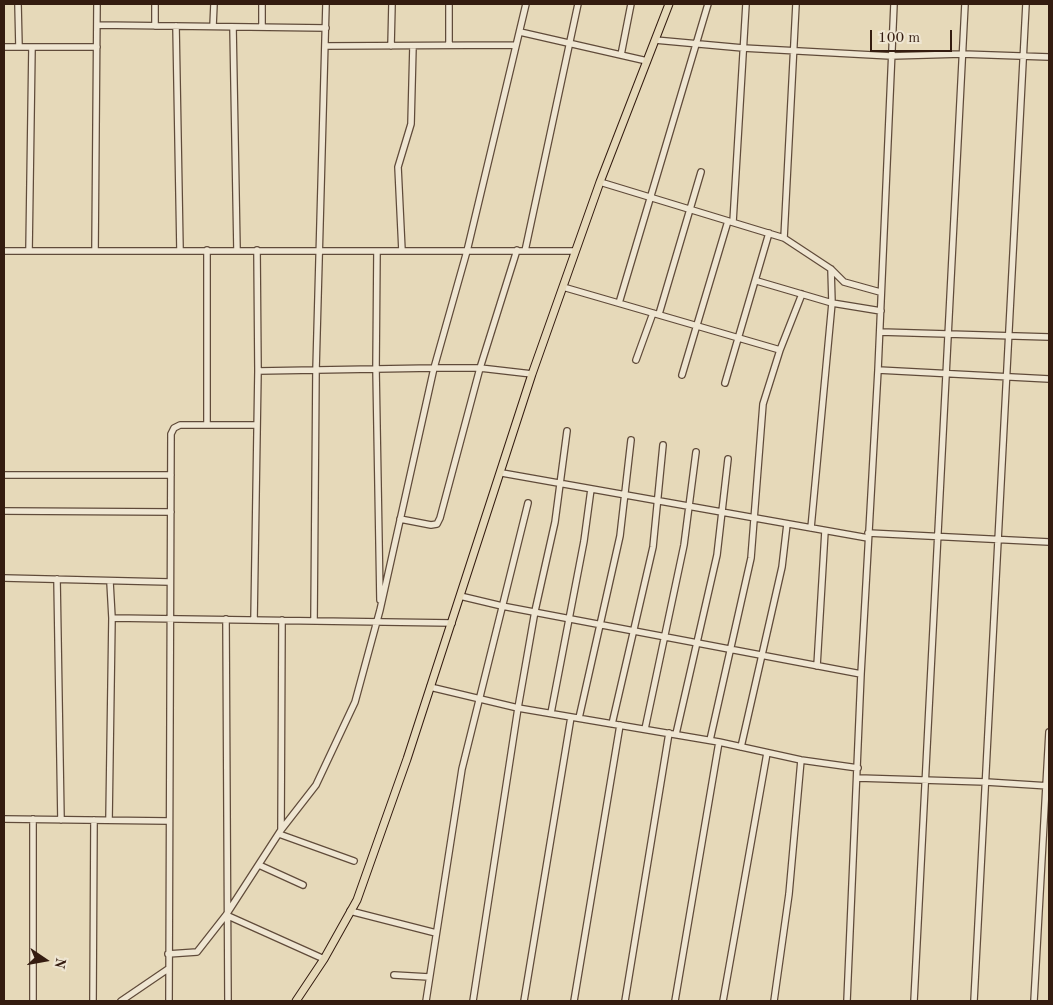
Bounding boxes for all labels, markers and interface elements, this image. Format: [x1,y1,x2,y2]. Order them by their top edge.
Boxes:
scale bar [873,20,956,52]
text: 100 m [878,31,920,46]
north arrow [20,935,70,985]
text: N [52,956,68,970]

